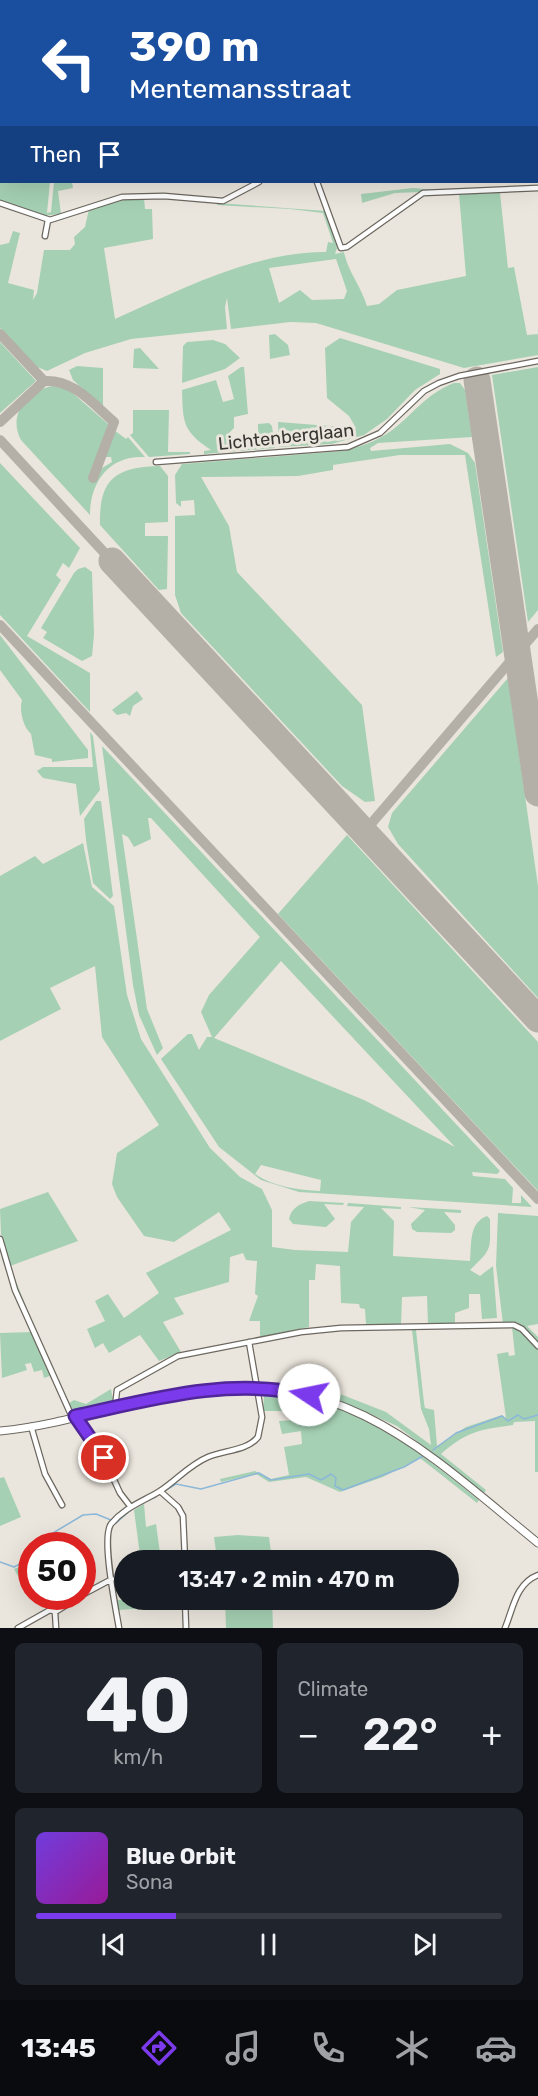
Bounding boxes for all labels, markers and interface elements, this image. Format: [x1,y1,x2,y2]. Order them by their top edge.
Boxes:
text: 390 m [129,22,260,72]
icon: left [30,24,108,102]
text: Mentemansstraat [129,73,351,105]
icon: arrive [93,138,126,171]
text: Then [30,141,81,168]
street label: Lichtenberglaan [217,419,355,455]
position arrow [277,1363,341,1427]
pin [78,1432,129,1483]
icon: arrive [87,1441,120,1474]
speed limit sign: 50 [18,1532,96,1610]
text: 13:47 · 2 min · 470 m [178,1566,395,1593]
text: 40 [85,1659,191,1752]
text: Climate [298,1677,368,1701]
text: 22° [363,1708,438,1761]
text: − [298,1715,319,1754]
text: + [481,1715,502,1754]
text: km/h [113,1745,163,1769]
text: Blue Orbit [126,1843,236,1870]
text: Sona [126,1870,173,1894]
icon: previous [97,1928,130,1961]
icon: pause [252,1928,285,1961]
icon: next [408,1928,441,1961]
icon: directions [138,2027,180,2069]
icon: music [222,2027,264,2069]
icon: phone [307,2027,349,2069]
icon: climate [391,2027,433,2069]
icon: car [475,2027,517,2069]
text: 13:45 [21,2032,96,2064]

